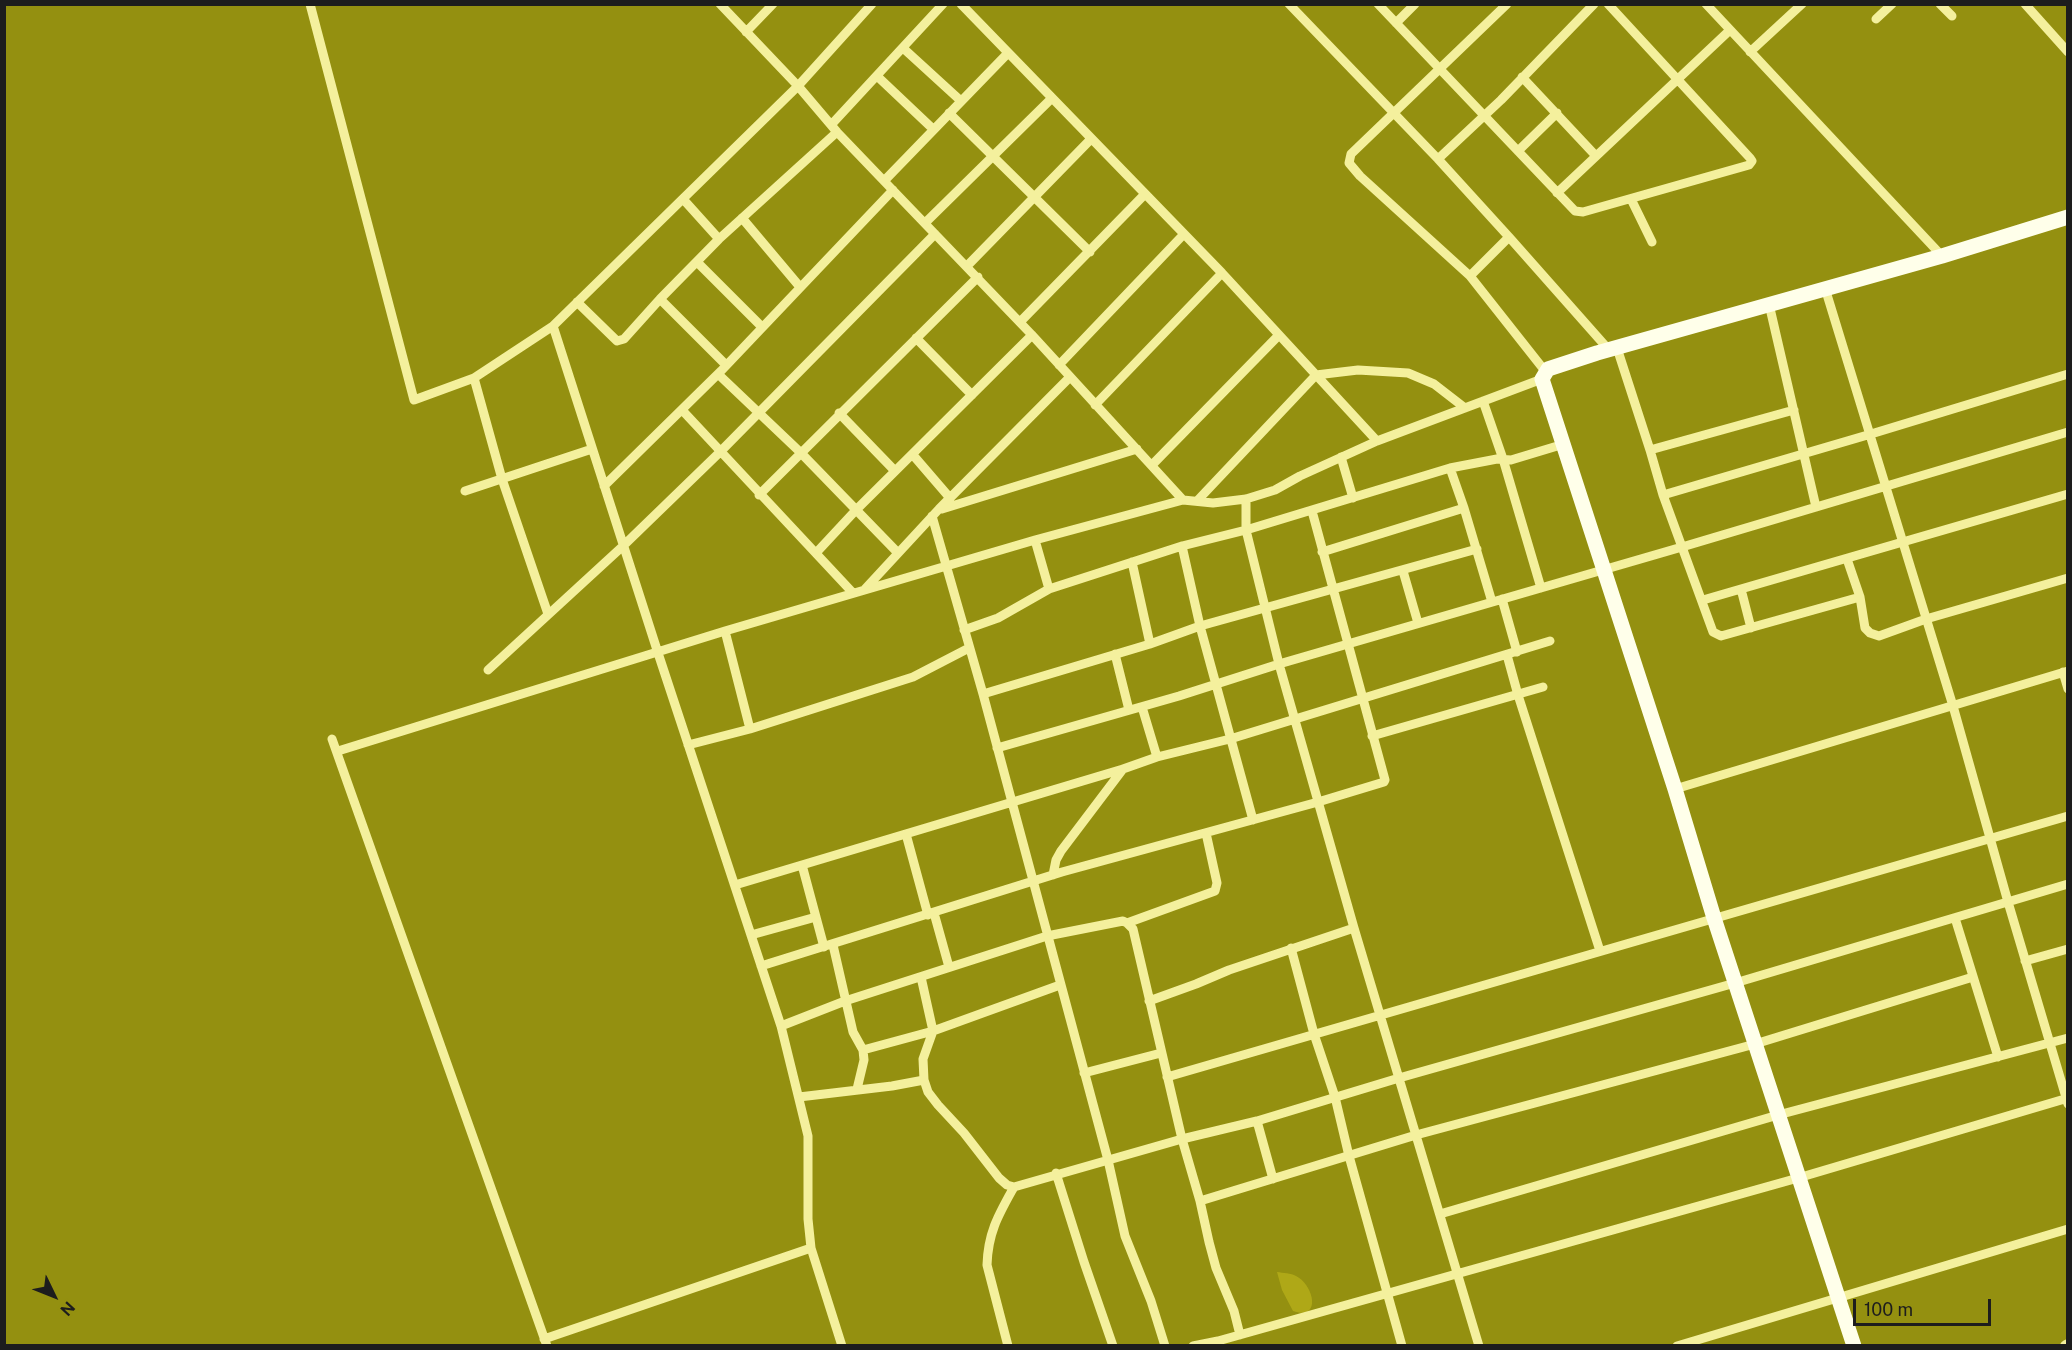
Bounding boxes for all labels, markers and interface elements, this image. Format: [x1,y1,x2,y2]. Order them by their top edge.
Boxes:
north arrow [24,1266,84,1326]
scale bar [1856,1287,1994,1325]
text: N [56,1298,79,1320]
text: 100 m [1864,1299,1913,1320]

